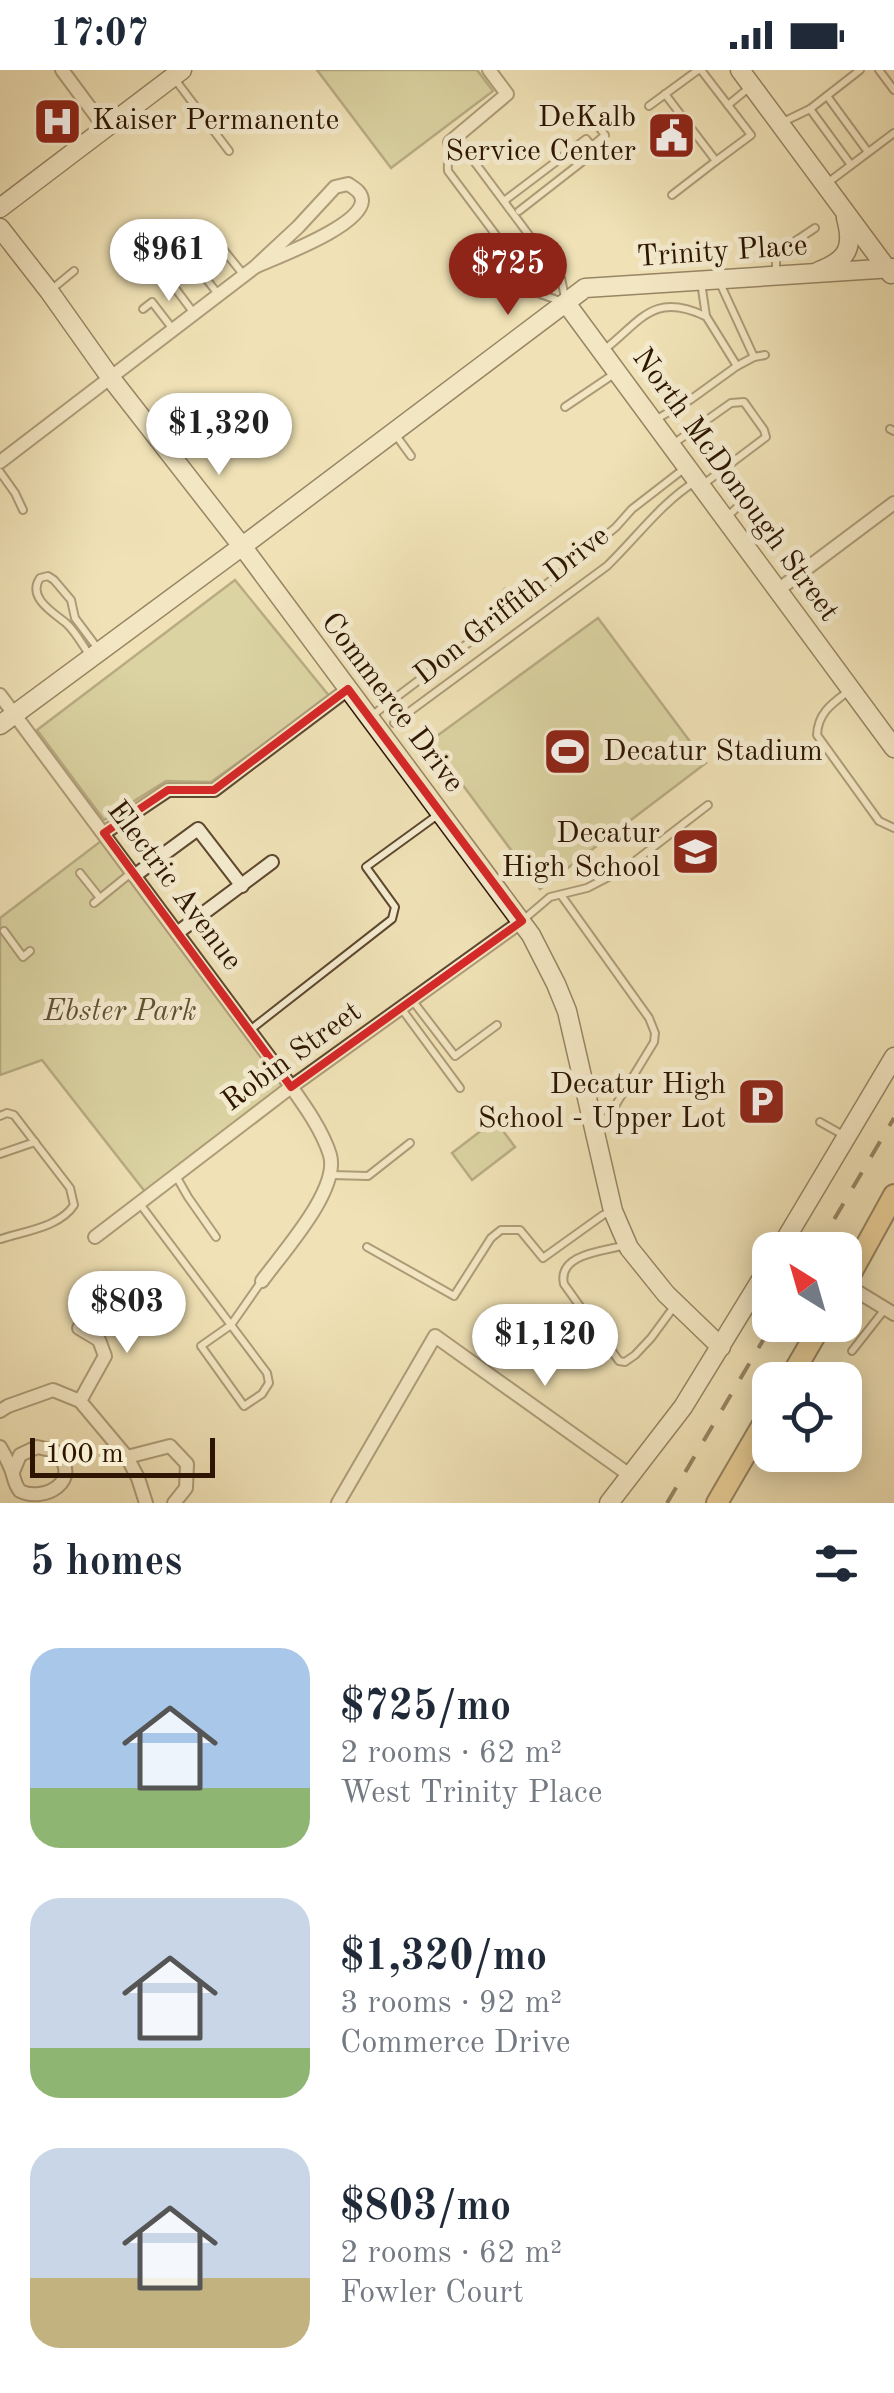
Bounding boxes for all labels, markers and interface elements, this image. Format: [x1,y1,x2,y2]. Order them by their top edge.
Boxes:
text: 17:07 [50,16,149,54]
hospital icon: Kaiser Permanente [31,95,83,147]
place label: DeKalb Service Center [445,103,636,167]
place label: Kaiser Permanente [92,106,339,136]
public building icon: DeKalb Service Center [645,109,697,161]
pin: $961 [110,219,228,304]
street label: Trinity Place [636,231,808,273]
pin: $725 [449,233,567,318]
text: $961 [132,235,206,267]
text: $725 [471,249,545,281]
street label: North McDonough Street [626,343,844,627]
pin: $1,320 [138,393,300,478]
text: $1,320 [168,409,270,441]
street label: Don Griffith Drive [409,521,615,691]
street label: Commerce Drive [315,608,469,798]
sports icon: Decatur Stadium [542,726,594,778]
place label: Decatur Stadium [603,737,823,767]
street label: Electric Avenue [101,796,247,976]
place label: Decatur High School [501,819,660,883]
school or university icon: Decatur High School [669,825,721,877]
park label: Ebster Park [42,997,197,1027]
street label: Robin Street [217,997,367,1117]
place label: Decatur High School - Upper Lot [478,1070,726,1134]
parking icon: Decatur High School - Upper Lot [735,1076,787,1128]
north arrow [752,1232,862,1342]
map controls [752,1232,862,1472]
pin: $803 [68,1271,186,1356]
text: $803 [90,1287,164,1319]
pin: $1,120 [464,1304,626,1389]
text: $1,120 [494,1320,596,1352]
button: locate [752,1362,862,1472]
scale bar [30,1433,215,1478]
text: 100 m [45,1441,124,1469]
icon: filters [809,1536,864,1591]
text: 5 homes [30,1542,182,1584]
text: $725/mo [340,1687,511,1729]
icon: home [110,1688,230,1808]
text: 2 rooms · 62 m² [340,1738,562,1770]
text: West Trinity Place [340,1778,602,1810]
text: $1,320/mo [340,1937,547,1979]
icon: home [110,1938,230,2058]
text: 3 rooms · 92 m² [340,1988,562,2020]
text: Commerce Drive [340,2028,570,2060]
text: $803/mo [340,2187,511,2229]
icon: home [110,2188,230,2308]
text: 2 rooms · 62 m² [340,2238,562,2270]
text: Fowler Court [340,2278,524,2310]

